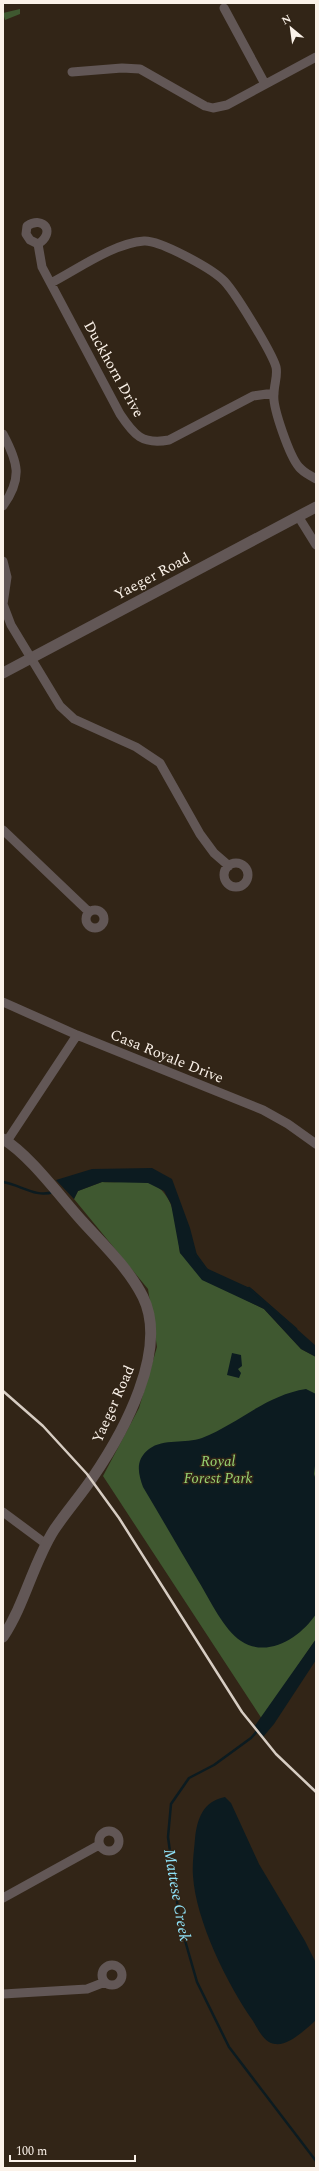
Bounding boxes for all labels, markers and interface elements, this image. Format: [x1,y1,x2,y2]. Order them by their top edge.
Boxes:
north arrow [271,8,311,48]
text: N [278,10,294,29]
street label: Duckhorn Drive [77,317,150,422]
street label: Yaeger Road [110,547,194,606]
street label: Casa Royale Drive [107,1023,227,1090]
street label: Yaeger Road [86,1362,141,1447]
park label: Royal Forest Park [183,1450,253,1490]
water label: Mattese Creek [157,1847,197,1944]
scale bar [10,2137,135,2163]
text: 100 m [16,2142,47,2161]

